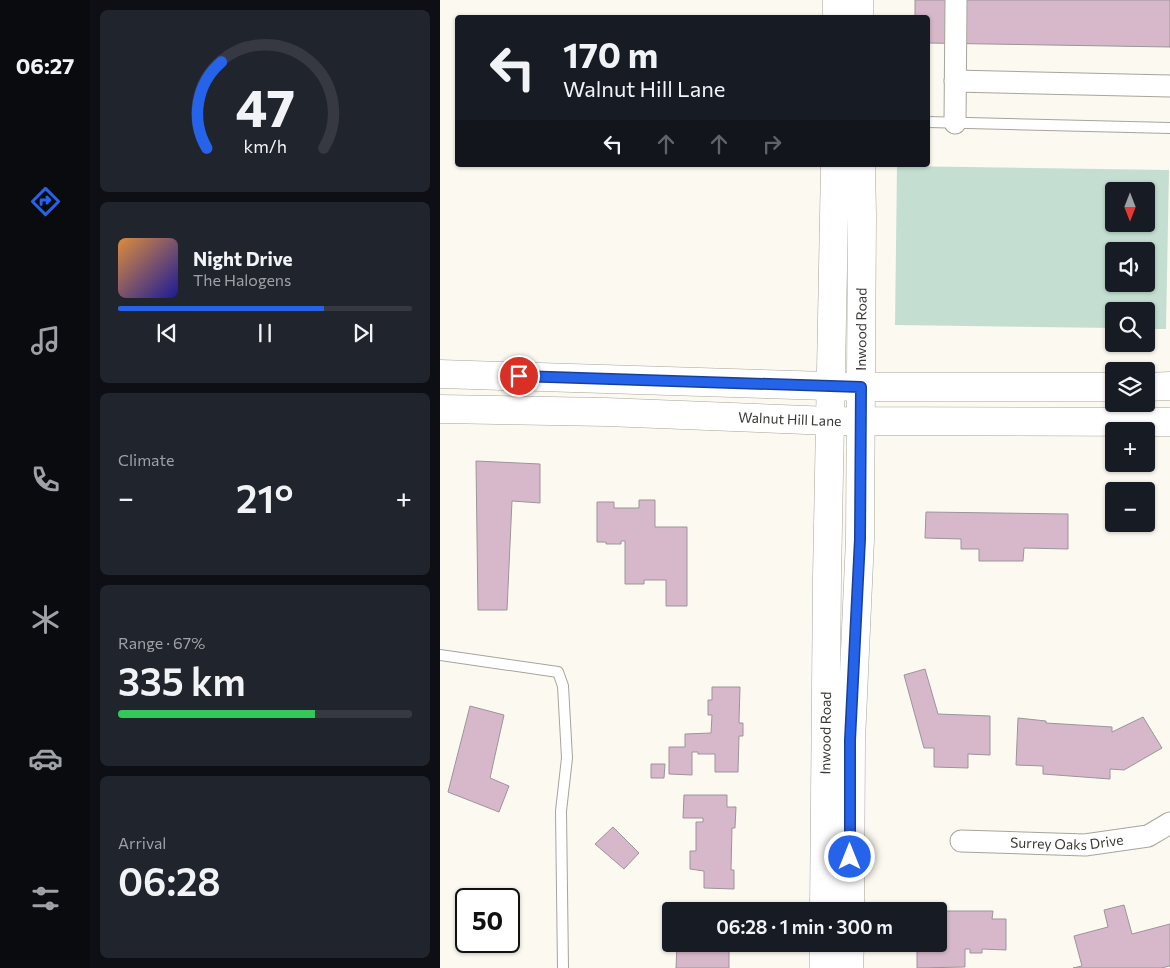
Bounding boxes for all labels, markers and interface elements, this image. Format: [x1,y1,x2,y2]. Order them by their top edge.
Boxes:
text: 170 m [563,32,658,75]
icon: left [480,35,545,100]
text: 06:27 [16,52,74,79]
text: 47 [235,74,295,138]
text: Walnut Hill Lane [563,75,725,102]
icon: left [599,130,627,158]
icon: ahead [652,130,680,158]
icon: ahead [705,130,733,158]
icon: right [758,130,786,158]
text: km/h [243,135,287,157]
north arrow [1105,182,1155,232]
map controls [1105,182,1155,532]
icon: directions [28,184,63,219]
button: sound [1105,242,1155,292]
text: Night Drive [193,247,293,270]
text: The Halogens [193,270,291,289]
street label: Inwood Road [852,288,870,371]
button: search [1105,302,1155,352]
icon: previous [153,319,181,347]
icon: pause [251,319,279,347]
icon: next [349,319,377,347]
icon: music [28,323,63,358]
pin [498,355,540,397]
icon: arrive [505,362,533,390]
button: layers [1105,362,1155,412]
street label: Walnut Hill Lane [738,408,842,429]
button: + [1105,422,1155,472]
text: Climate [118,450,174,469]
icon: phone [28,462,63,497]
text: 21° [236,474,293,521]
text: − [118,480,134,514]
text: + [396,480,412,514]
button: − [1105,482,1155,532]
icon: climate [28,602,63,637]
text: Range · 67% [118,633,205,652]
text: 335 km [118,657,246,704]
street label: Inwood Road [816,691,834,775]
icon: car [28,741,63,776]
position arrow [823,830,875,882]
street label: Surrey Oaks Drive [1010,831,1124,853]
text: Arrival [118,833,166,852]
text: 06:28 [118,857,221,904]
icon: filters [28,881,63,916]
speed limit sign: 50 [455,888,520,953]
text: 06:28 · 1 min · 300 m [716,915,893,938]

